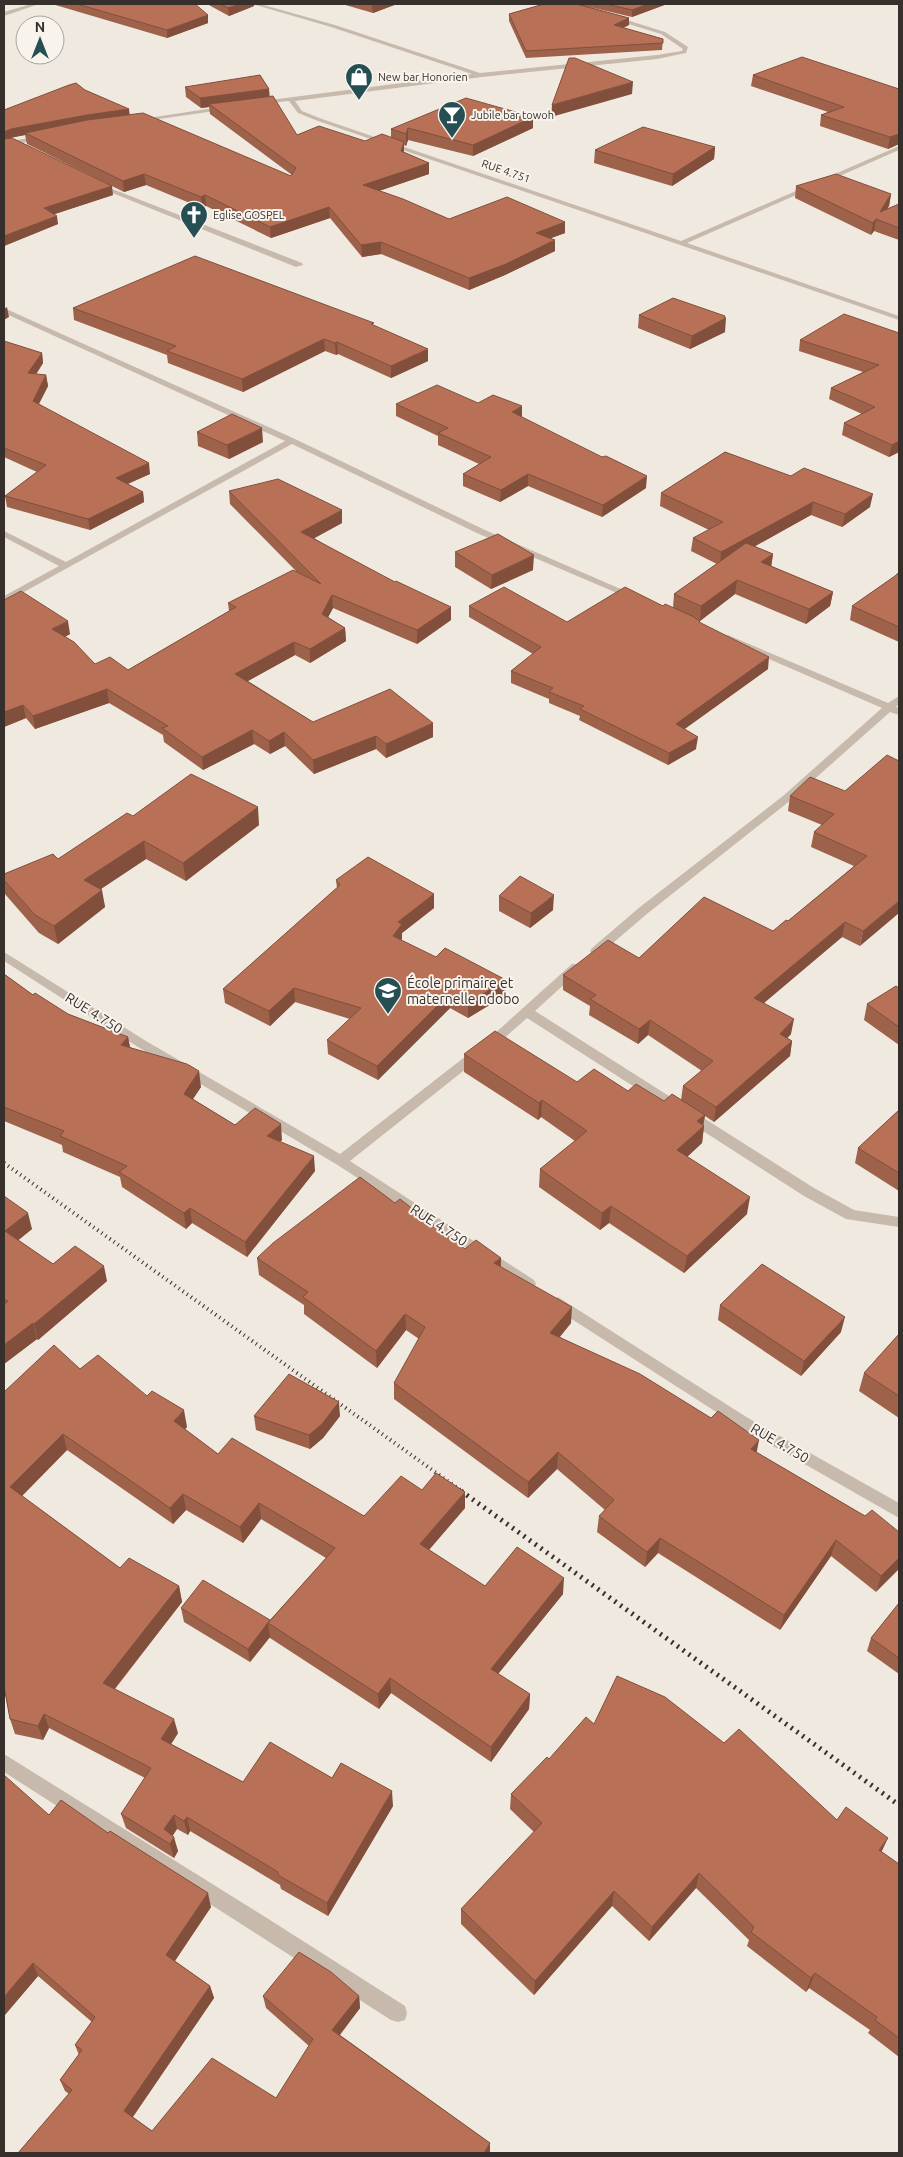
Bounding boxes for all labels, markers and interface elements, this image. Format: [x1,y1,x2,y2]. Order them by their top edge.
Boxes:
north arrow [15,15,65,65]
text: N [35,19,45,35]
shop icon: New bar Honorien [344,62,374,101]
place label: New bar Honorien [378,71,468,83]
bar icon: Jubile bar towoh [437,100,467,139]
place label: Jubile bar towoh [471,109,554,121]
street label: RUE 4.751 [480,157,532,185]
church icon: Eglise GOSPEL [179,200,209,239]
place label: Eglise GOSPEL [213,209,285,221]
place label: École primaire et maternelle ndobo [407,974,520,1007]
school or university icon: École primaire et maternelle ndobo [373,976,403,1015]
street label: RUE 4.750 [62,989,126,1037]
street label: RUE 4.750 [408,1201,470,1249]
street label: RUE 4.750 [748,1420,812,1466]

